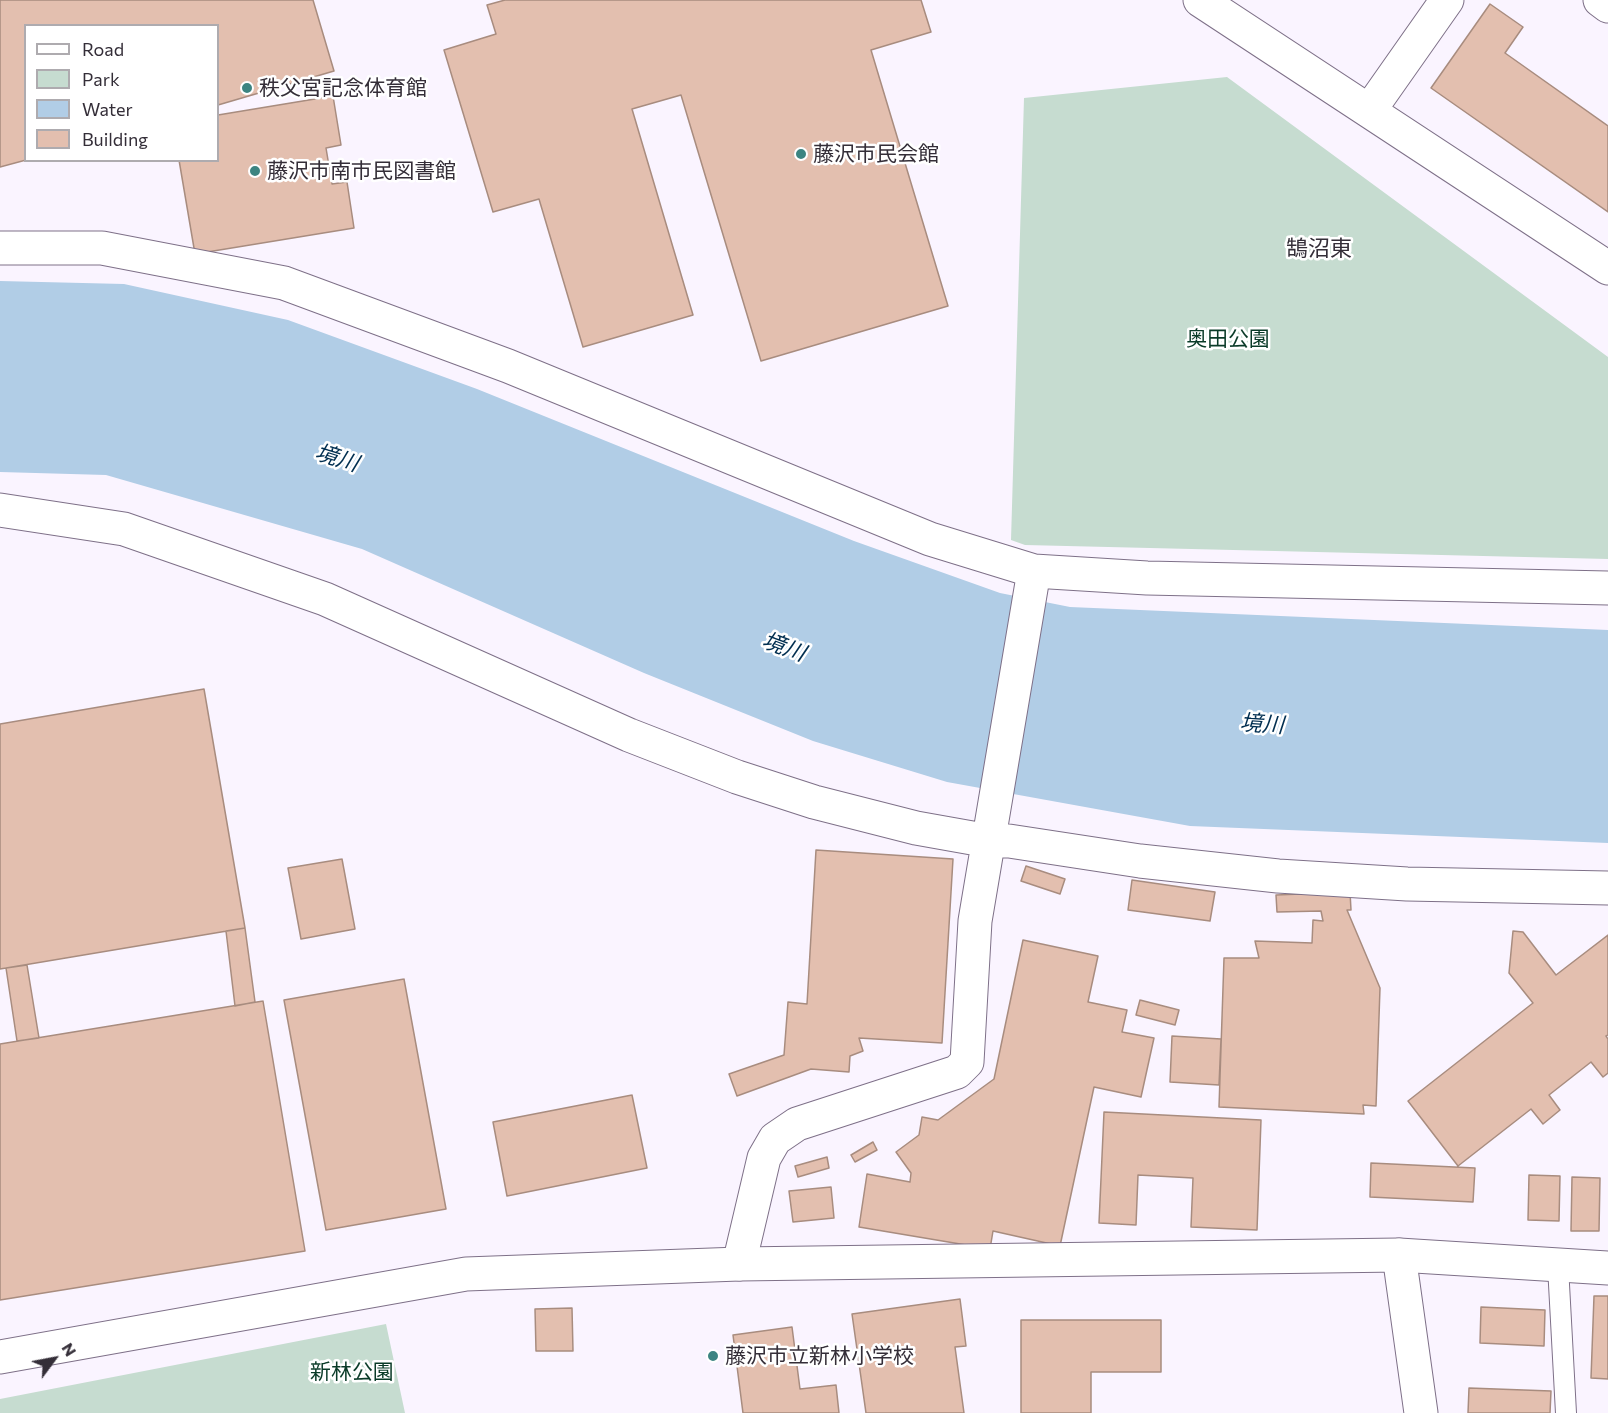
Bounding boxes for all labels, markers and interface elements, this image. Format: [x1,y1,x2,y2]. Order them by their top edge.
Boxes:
legend [24,24,219,162]
text: Road [82,38,124,60]
text: Park [82,68,120,90]
place label: 秩父宮記念体育館 [259,75,427,101]
marker: 秩父宮記念体育館 [240,81,254,95]
text: Water [82,98,133,120]
text: Building [82,128,148,150]
place label: 藤沢市民会館 [813,141,939,167]
marker: 藤沢市民会館 [794,147,808,161]
place label: 藤沢市南市民図書館 [267,158,456,184]
marker: 藤沢市南市民図書館 [248,164,262,178]
district label: 鵠沼東 [1286,236,1352,262]
park label: 奥田公園 [1186,326,1270,352]
water label: 境川 [312,439,362,477]
water label: 境川 [759,627,809,667]
water label: 境川 [1239,709,1285,739]
north arrow [24,1329,84,1389]
text: N [58,1339,81,1359]
place label: 藤沢市立新林小学校 [725,1343,914,1369]
marker: 藤沢市立新林小学校 [706,1349,720,1363]
park label: 新林公園 [310,1359,394,1385]

